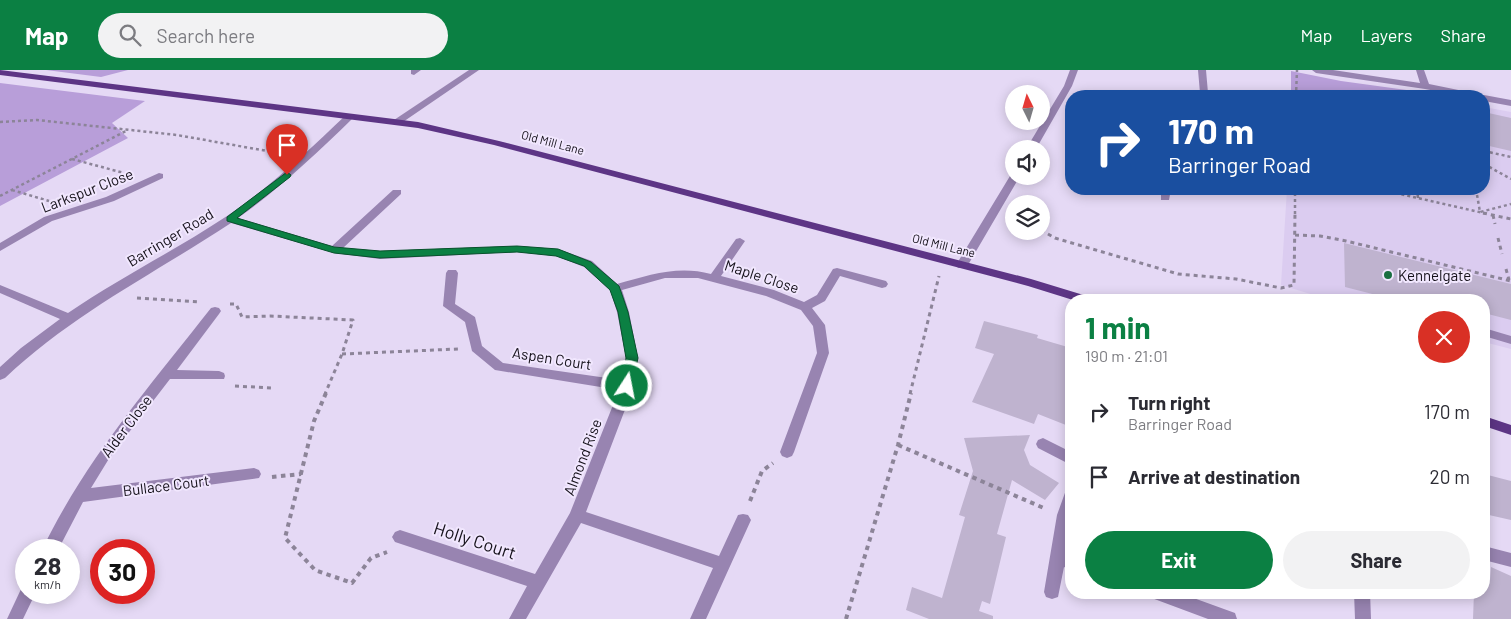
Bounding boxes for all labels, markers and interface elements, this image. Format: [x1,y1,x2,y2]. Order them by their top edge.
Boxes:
search box [98,13,448,58]
text: Map [25,21,68,50]
icon: search [116,21,144,49]
text: Search here [156,24,255,47]
text: Map [1300,24,1332,46]
text: Layers [1360,24,1413,46]
text: Share [1441,24,1486,46]
north arrow [1005,85,1050,130]
map controls [1005,85,1050,240]
text: 170 m [1168,109,1254,151]
icon: right [1085,110,1150,175]
pin [266,124,308,175]
street label: Old Mill Lane [520,127,586,157]
icon: arrive [273,131,301,159]
button: sound [1005,140,1050,185]
text: Barringer Road [1168,151,1311,177]
street label: Larkspur Close [38,164,136,216]
button: layers [1005,195,1050,240]
street label: Barringer Road [124,204,216,270]
street label: Old Mill Lane [911,230,977,260]
street label: Maple Close [723,256,801,296]
place label: Kennelgate [1398,266,1471,284]
marker: Kennelgate [1382,269,1394,281]
text: 1 min [1085,309,1151,345]
button: close [1418,311,1470,363]
street label: Aspen Court [511,343,593,373]
text: 190 m · 21:01 [1085,346,1168,365]
position arrow [600,359,652,411]
street label: Alder Close [97,391,155,461]
text: Turn right [1128,391,1210,414]
icon: right [1085,398,1113,426]
text: 170 m [1424,400,1470,423]
text: Barringer Road [1128,414,1232,433]
street label: Almond Rise [559,416,605,498]
icon: arrive [1085,463,1113,491]
text: Arrive at destination [1128,465,1300,488]
text: 20 m [1430,465,1470,488]
street label: Bullace Court [122,471,210,499]
street label: Holly Court [431,516,519,564]
button: Exit [1085,531,1273,589]
button: Share [1283,531,1470,589]
speed limit sign: 30 [90,539,155,604]
text: 28 [34,550,61,580]
text: km/h [34,577,61,591]

